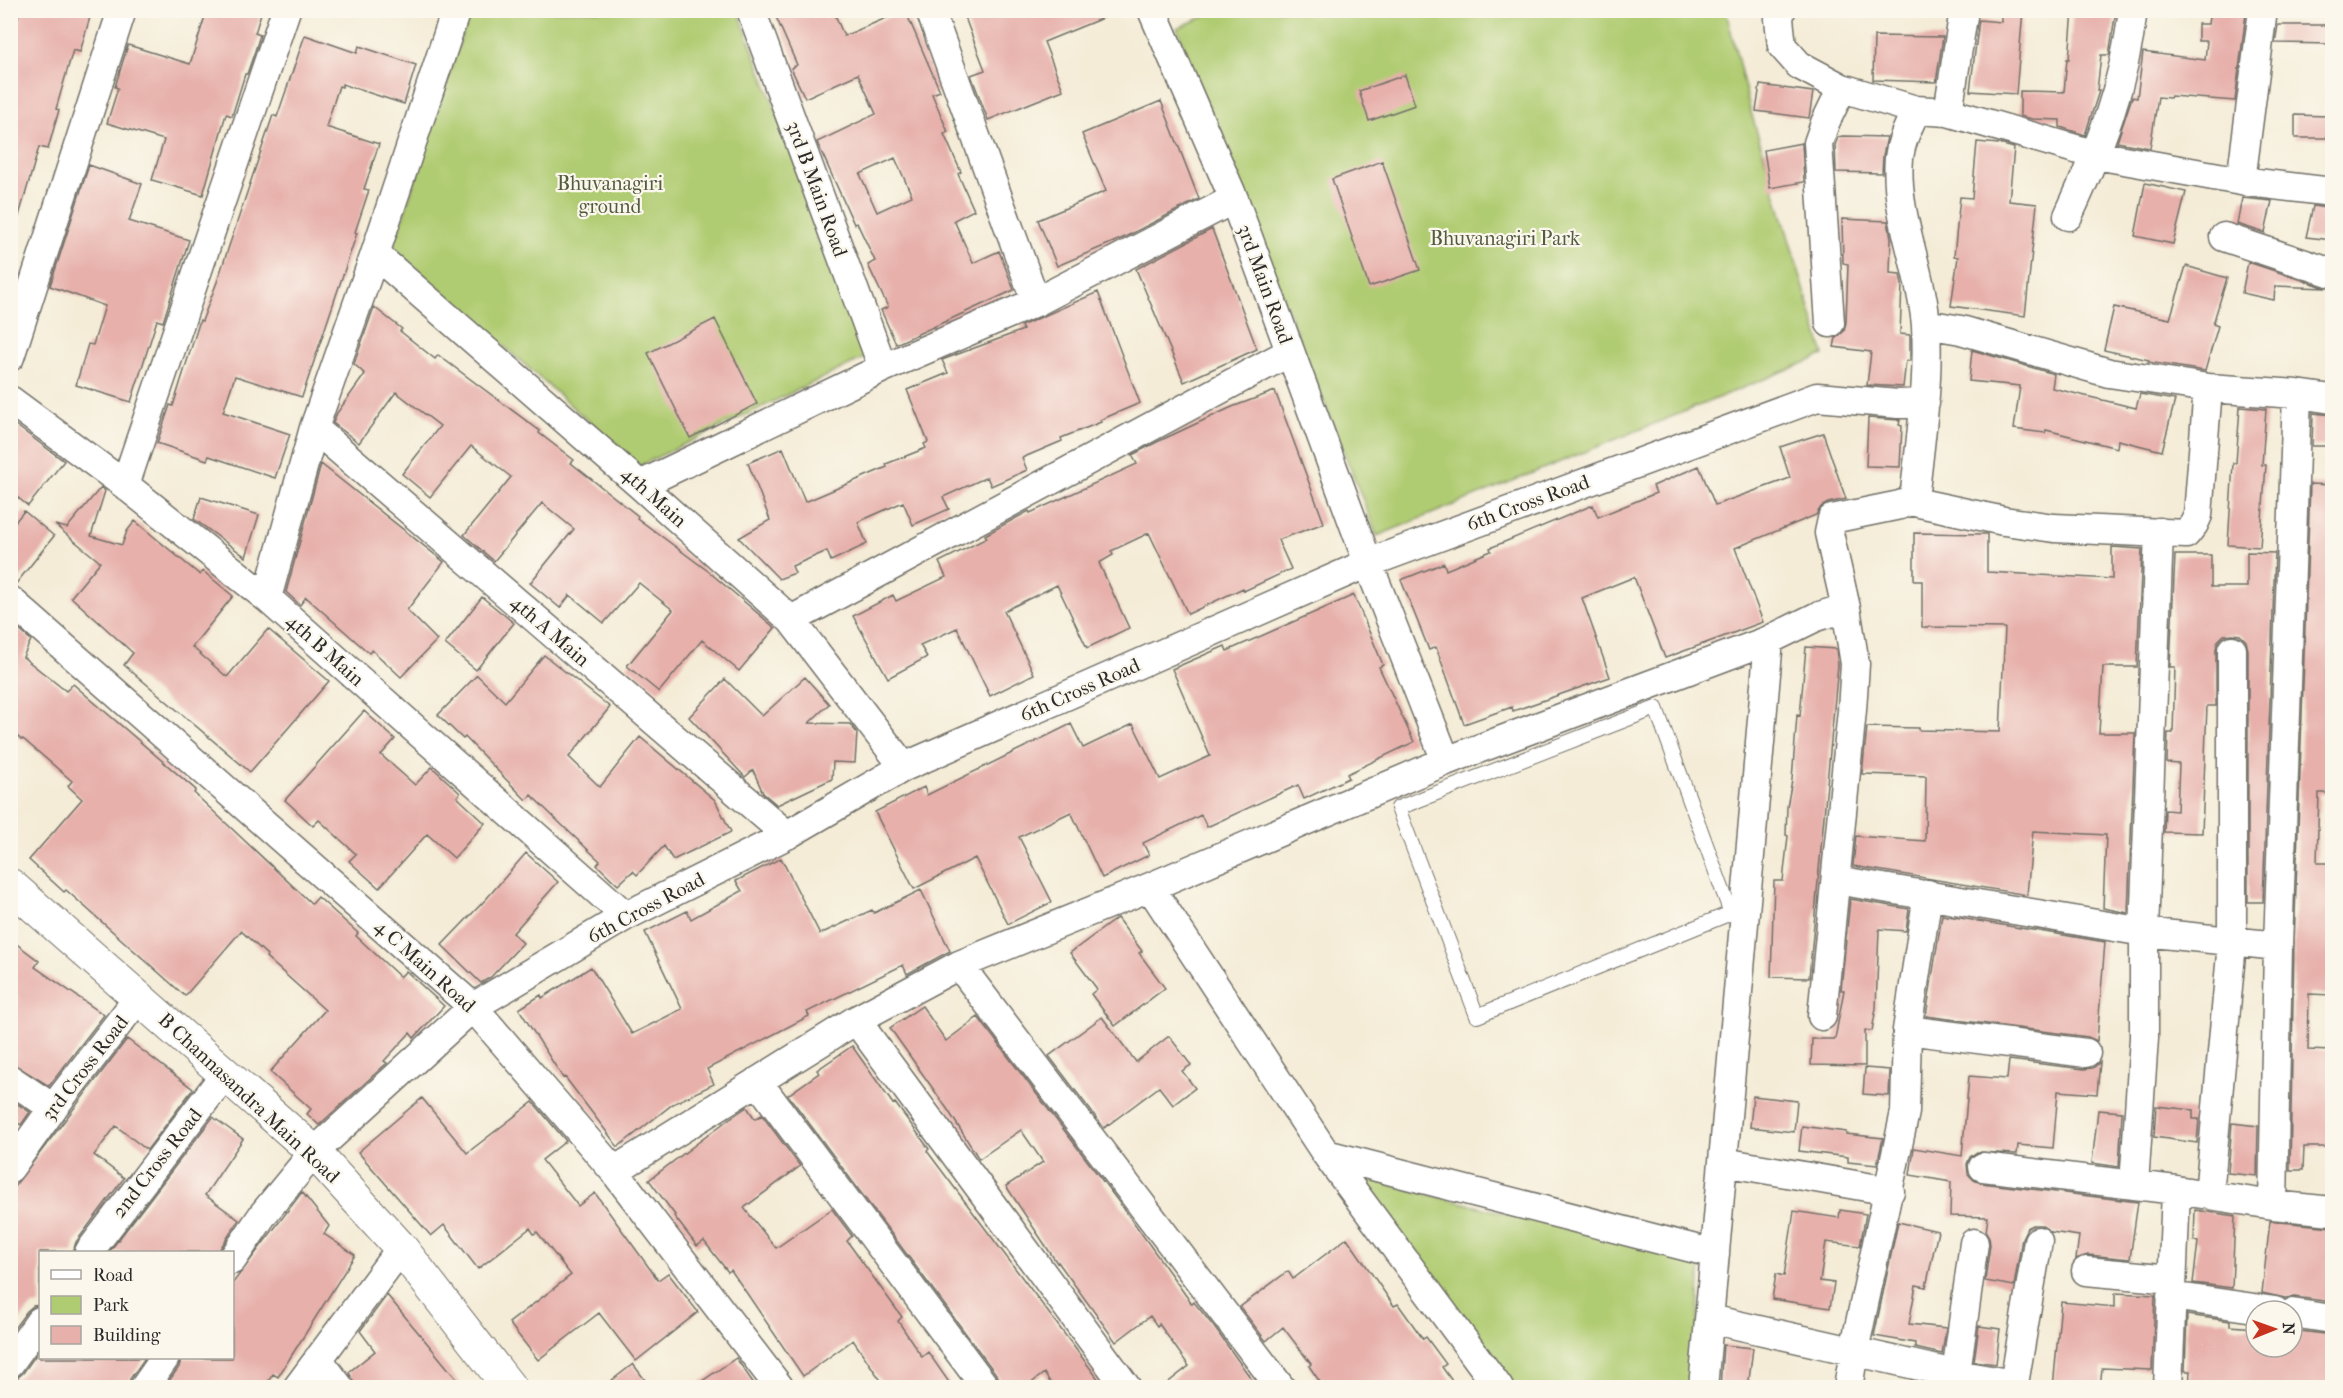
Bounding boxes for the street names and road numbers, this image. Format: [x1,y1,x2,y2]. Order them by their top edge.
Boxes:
street label: 3rd B Main Road [782,118,853,261]
street label: 3rd Main Road [1233,221,1298,348]
street label: 4th Main [617,462,692,532]
street label: 6th Cross Road [1463,470,1594,536]
street label: 4th A Main [506,591,594,672]
street label: 4th B Main [281,609,369,691]
street label: 6th Cross Road [1016,653,1145,727]
street label: 6th Cross Road [584,867,709,948]
street label: 4 C Main Road [370,915,481,1018]
street label: B Channasandra Main Road [154,1008,345,1189]
street label: 3rd Cross Road [37,1010,134,1125]
street label: 2nd Cross Road [107,1103,208,1222]

